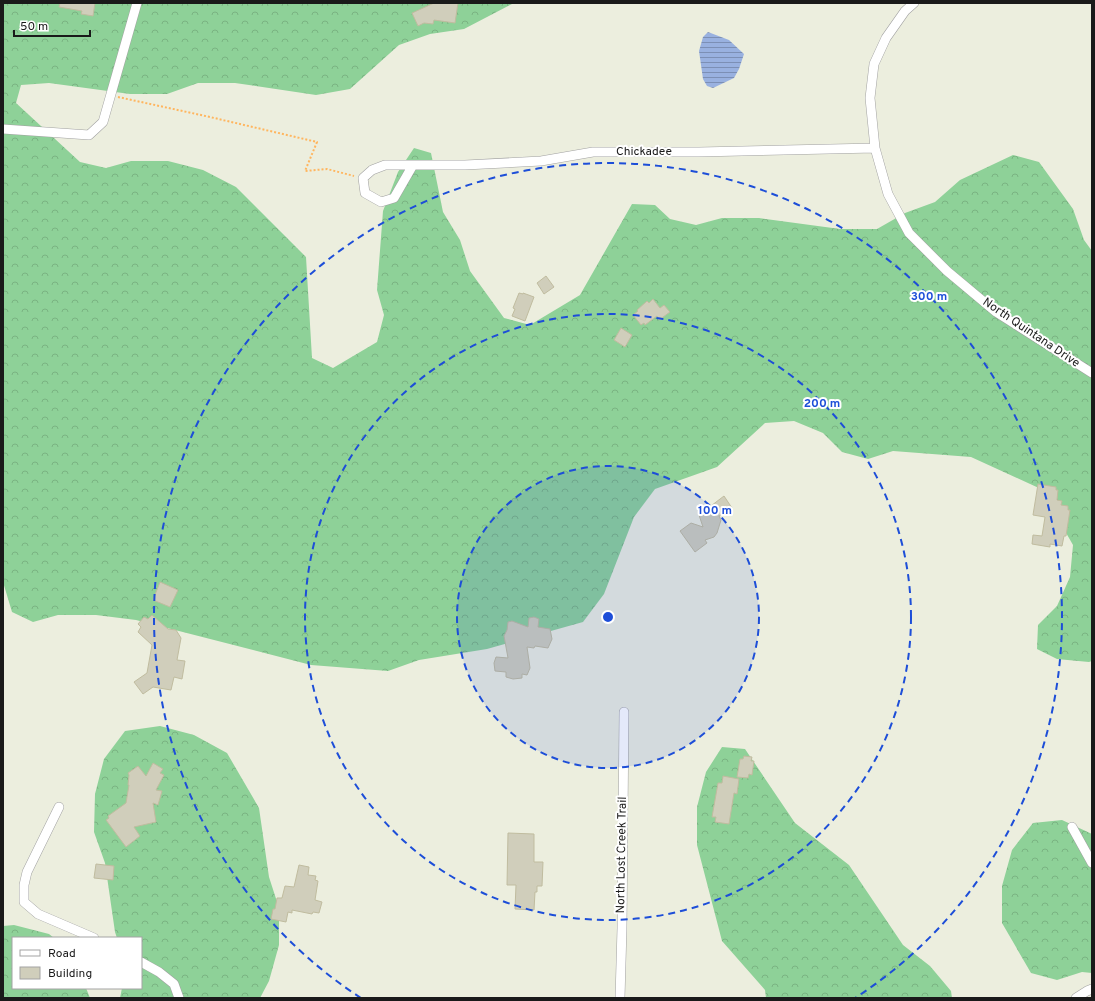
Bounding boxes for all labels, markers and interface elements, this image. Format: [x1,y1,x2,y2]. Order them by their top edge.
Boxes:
scale bar [14,12,90,38]
text: 50 m [20,19,48,35]
street label: Chickadee [616,144,672,160]
text: 300 m [911,289,947,305]
street label: North Quintana Drive [979,294,1083,372]
text: 200 m [804,396,840,412]
text: 100 m [698,503,732,519]
centre of rings [601,610,615,624]
street label: North Lost Creek Trail [613,796,631,914]
legend [12,937,142,989]
text: Road [48,946,76,962]
text: Building [48,966,92,982]

